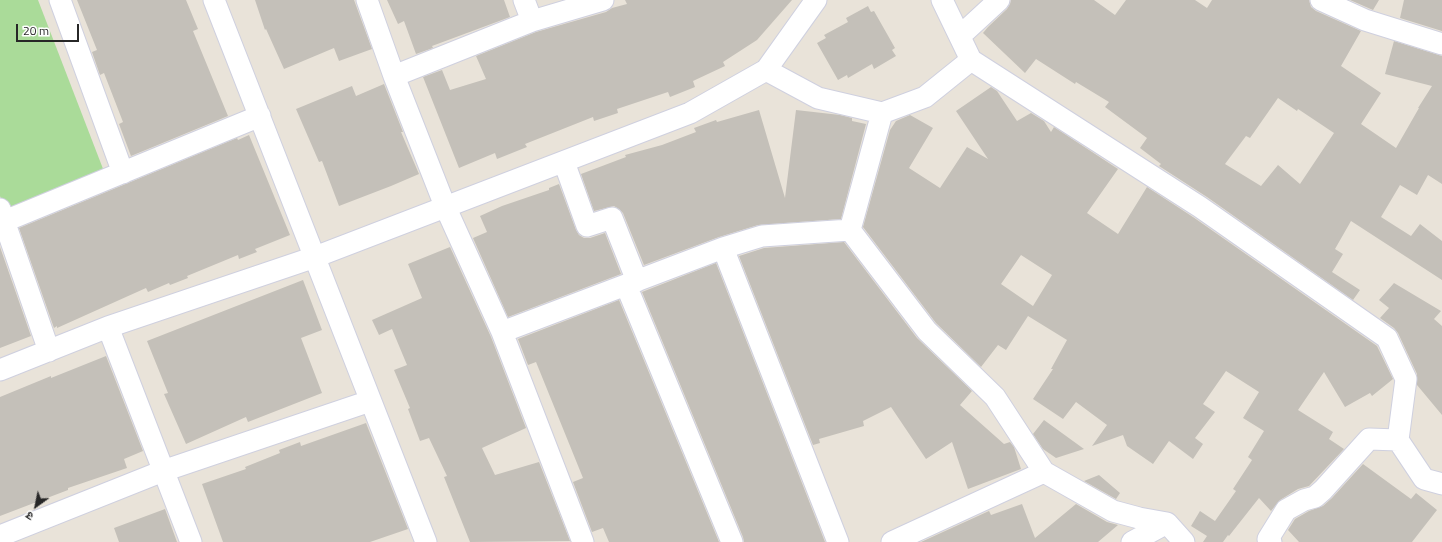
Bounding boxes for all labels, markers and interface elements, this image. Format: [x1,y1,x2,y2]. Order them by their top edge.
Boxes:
scale bar [18,16,81,42]
text: 20 m [23,21,49,40]
north arrow [16,486,56,526]
text: उ [22,508,37,525]

